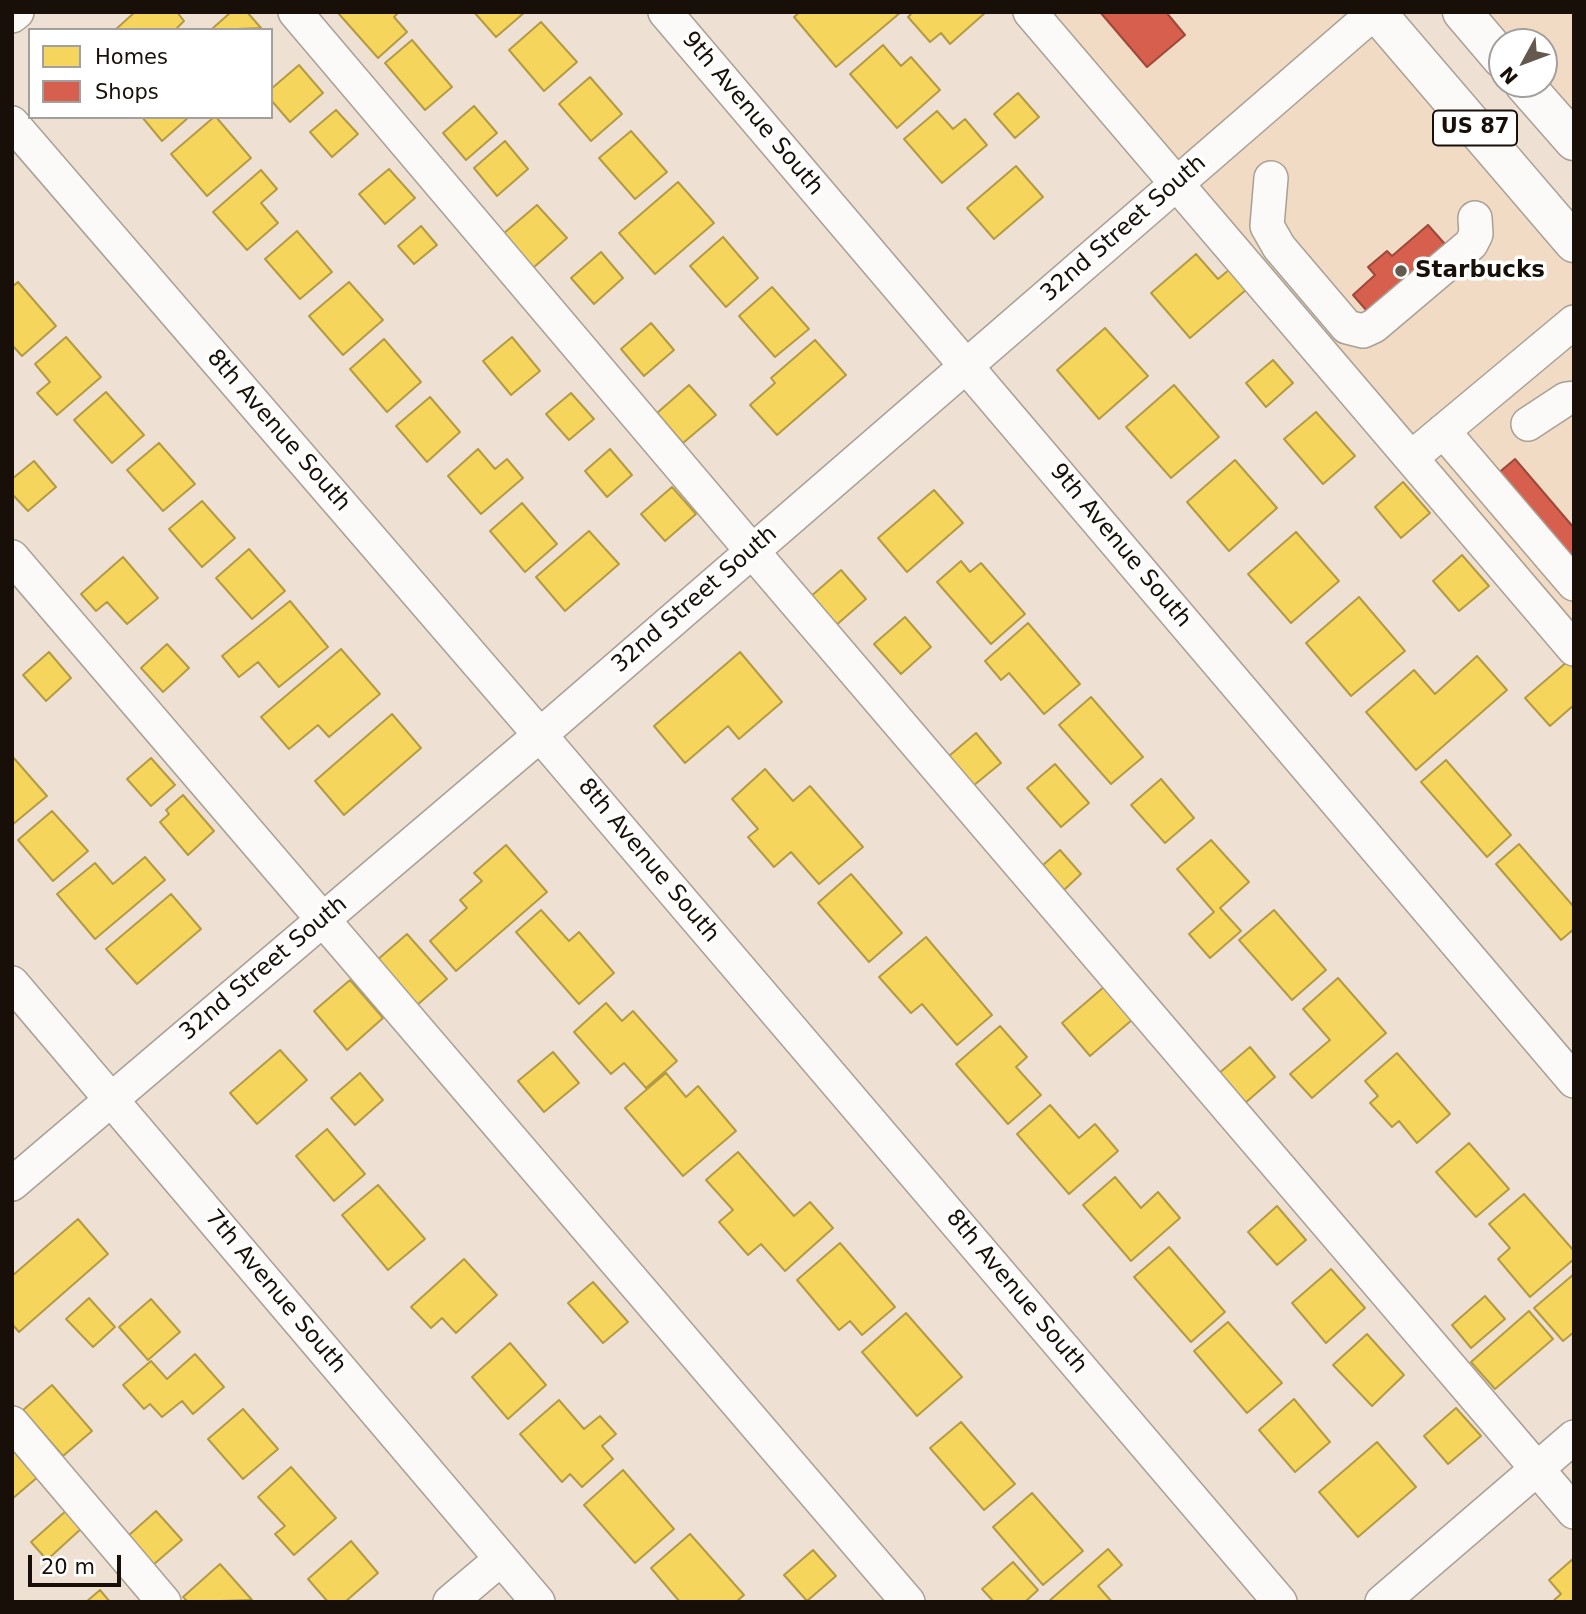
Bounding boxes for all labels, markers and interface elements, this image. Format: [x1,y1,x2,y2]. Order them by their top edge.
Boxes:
street label: 9th Avenue South [675,27,829,201]
legend [28,28,273,119]
north arrow [1488,28,1558,98]
text: Homes [95,45,168,69]
text: N [1495,62,1522,89]
text: Shops [95,80,159,104]
road number: US 87 [1433,110,1517,146]
street label: 32nd Street South [1036,150,1212,308]
place label: Starbucks [1415,257,1545,285]
marker: Starbucks [1393,263,1409,279]
street label: 8th Avenue South [200,345,356,517]
street label: 9th Avenue South [1043,459,1197,633]
street label: 32nd Street South [607,521,783,679]
street label: 8th Avenue South [571,774,725,948]
street label: 32nd Street South [175,891,353,1047]
street label: 7th Avenue South [198,1205,352,1379]
street label: 8th Avenue South [939,1205,1093,1379]
scale bar [32,1540,124,1584]
text: 20 m [41,1555,95,1579]

